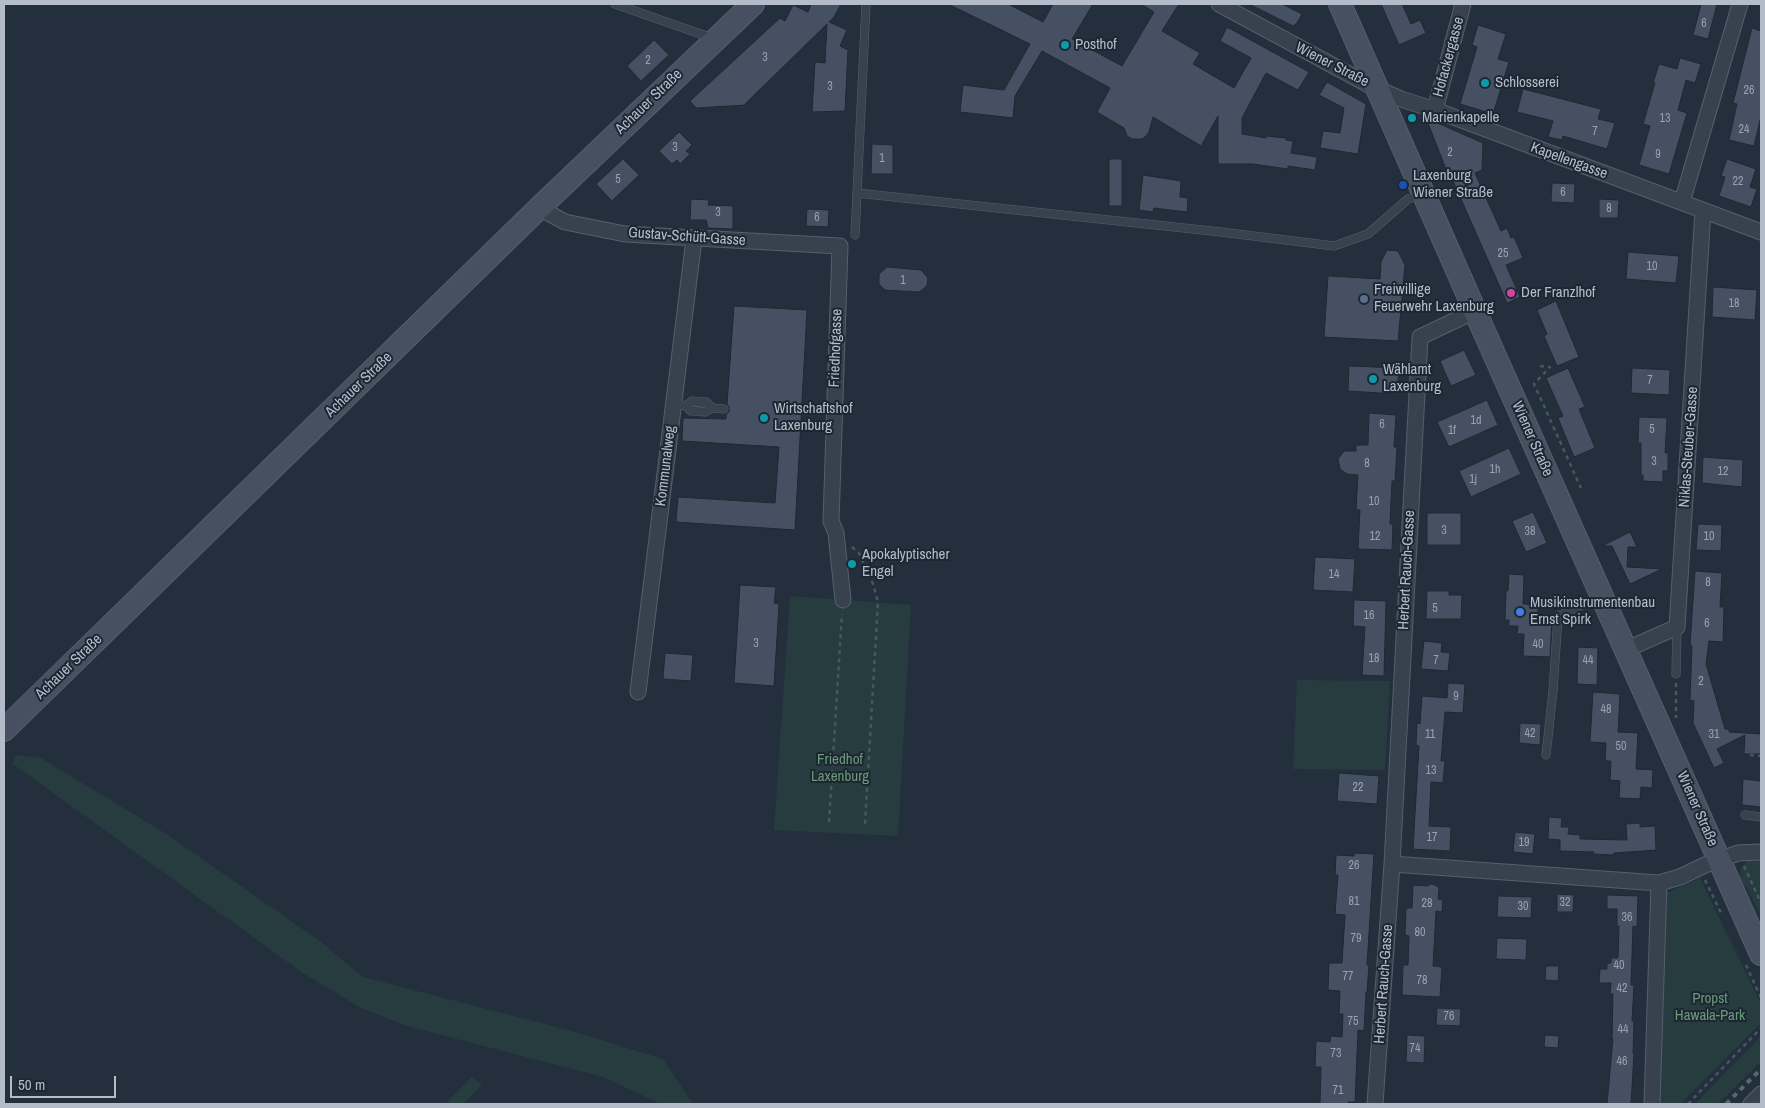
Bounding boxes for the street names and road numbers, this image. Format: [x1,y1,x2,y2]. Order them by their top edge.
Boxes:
street label: Hofackergasse [1430,15,1468,99]
street label: Wiener Straße [1292,39,1372,91]
street label: Achauer Straße [612,66,686,138]
street label: Kapellengasse [1528,139,1610,183]
street label: Gustav-Schütt-Gasse [628,224,746,250]
street label: Friedhofgasse [826,308,846,388]
street label: Achauer Straße [322,349,396,421]
street label: Niklas-Steuber-Gasse [1676,386,1702,508]
street label: Wiener Straße [1508,399,1556,479]
street label: Kommunalweg [652,425,680,507]
street label: Herbert Rauch-Gasse [1395,510,1419,630]
street label: Achauer Straße [32,631,106,703]
street label: Wiener Straße [1673,769,1721,849]
street label: Herbert Rauch-Gasse [1371,924,1397,1044]

